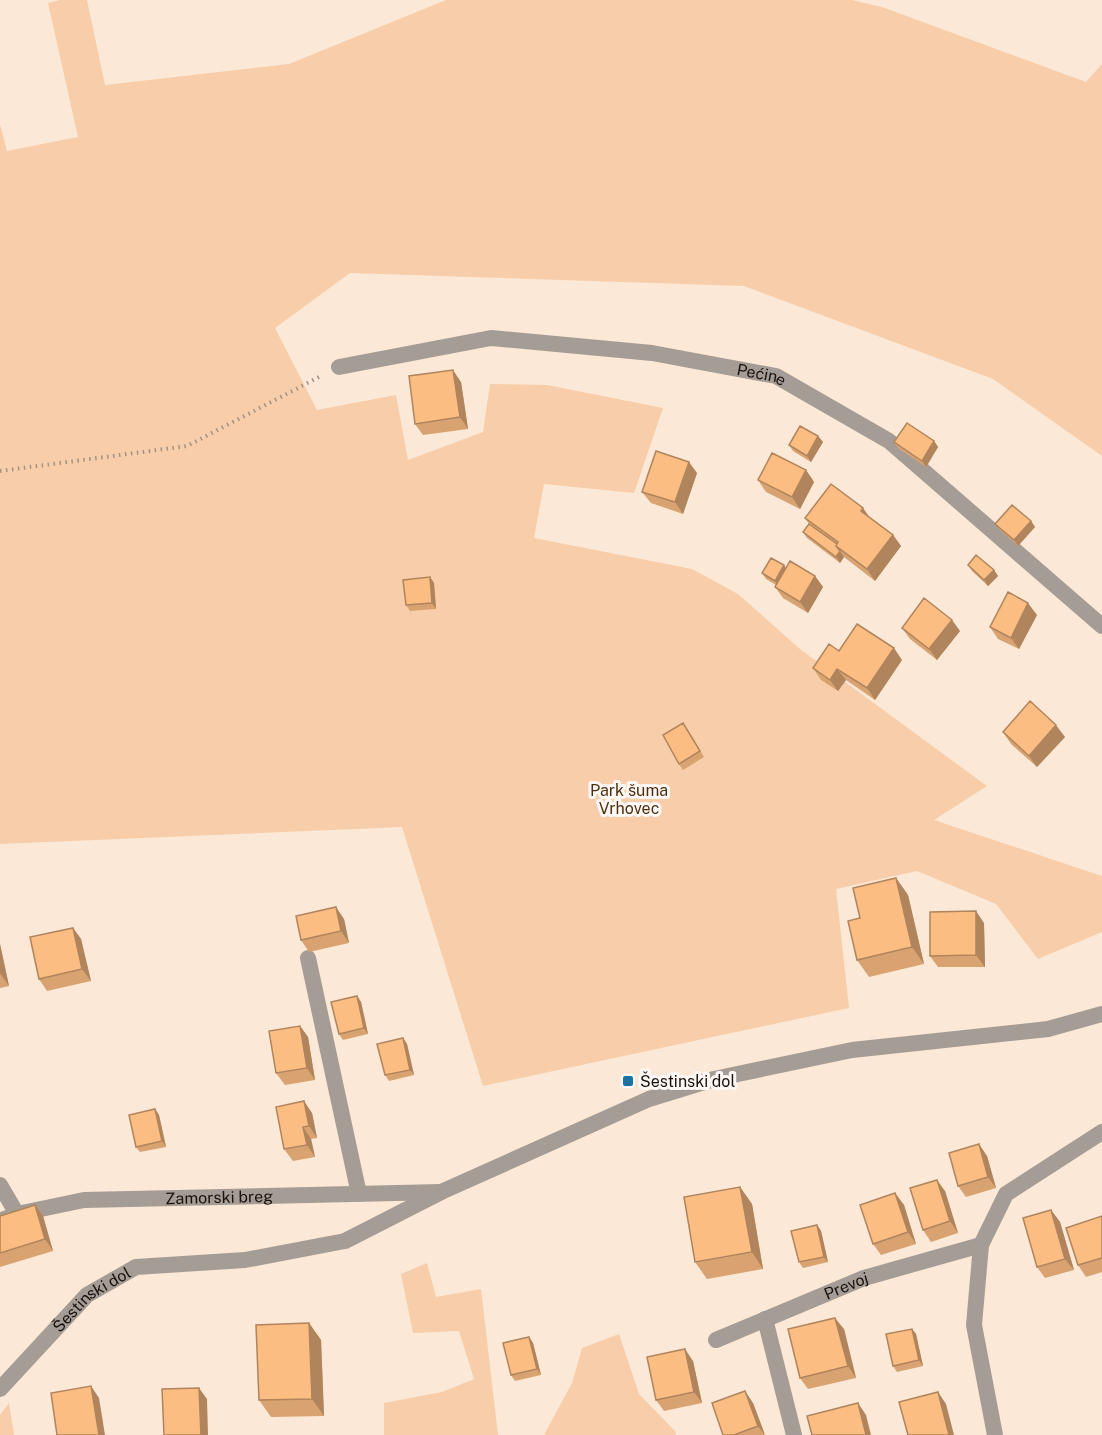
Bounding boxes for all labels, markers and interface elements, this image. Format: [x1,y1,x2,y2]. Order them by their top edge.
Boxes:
street label: Pećine [735,359,790,389]
park label: Park šuma Vrhovec [590,781,668,818]
place label: Šestinski dol [640,1071,735,1091]
marker: Šestinski dol [621,1074,635,1088]
street label: Zamorski breg [165,1186,273,1208]
street label: Šestinski dol [48,1263,134,1336]
street label: Prevoj [821,1268,870,1303]

